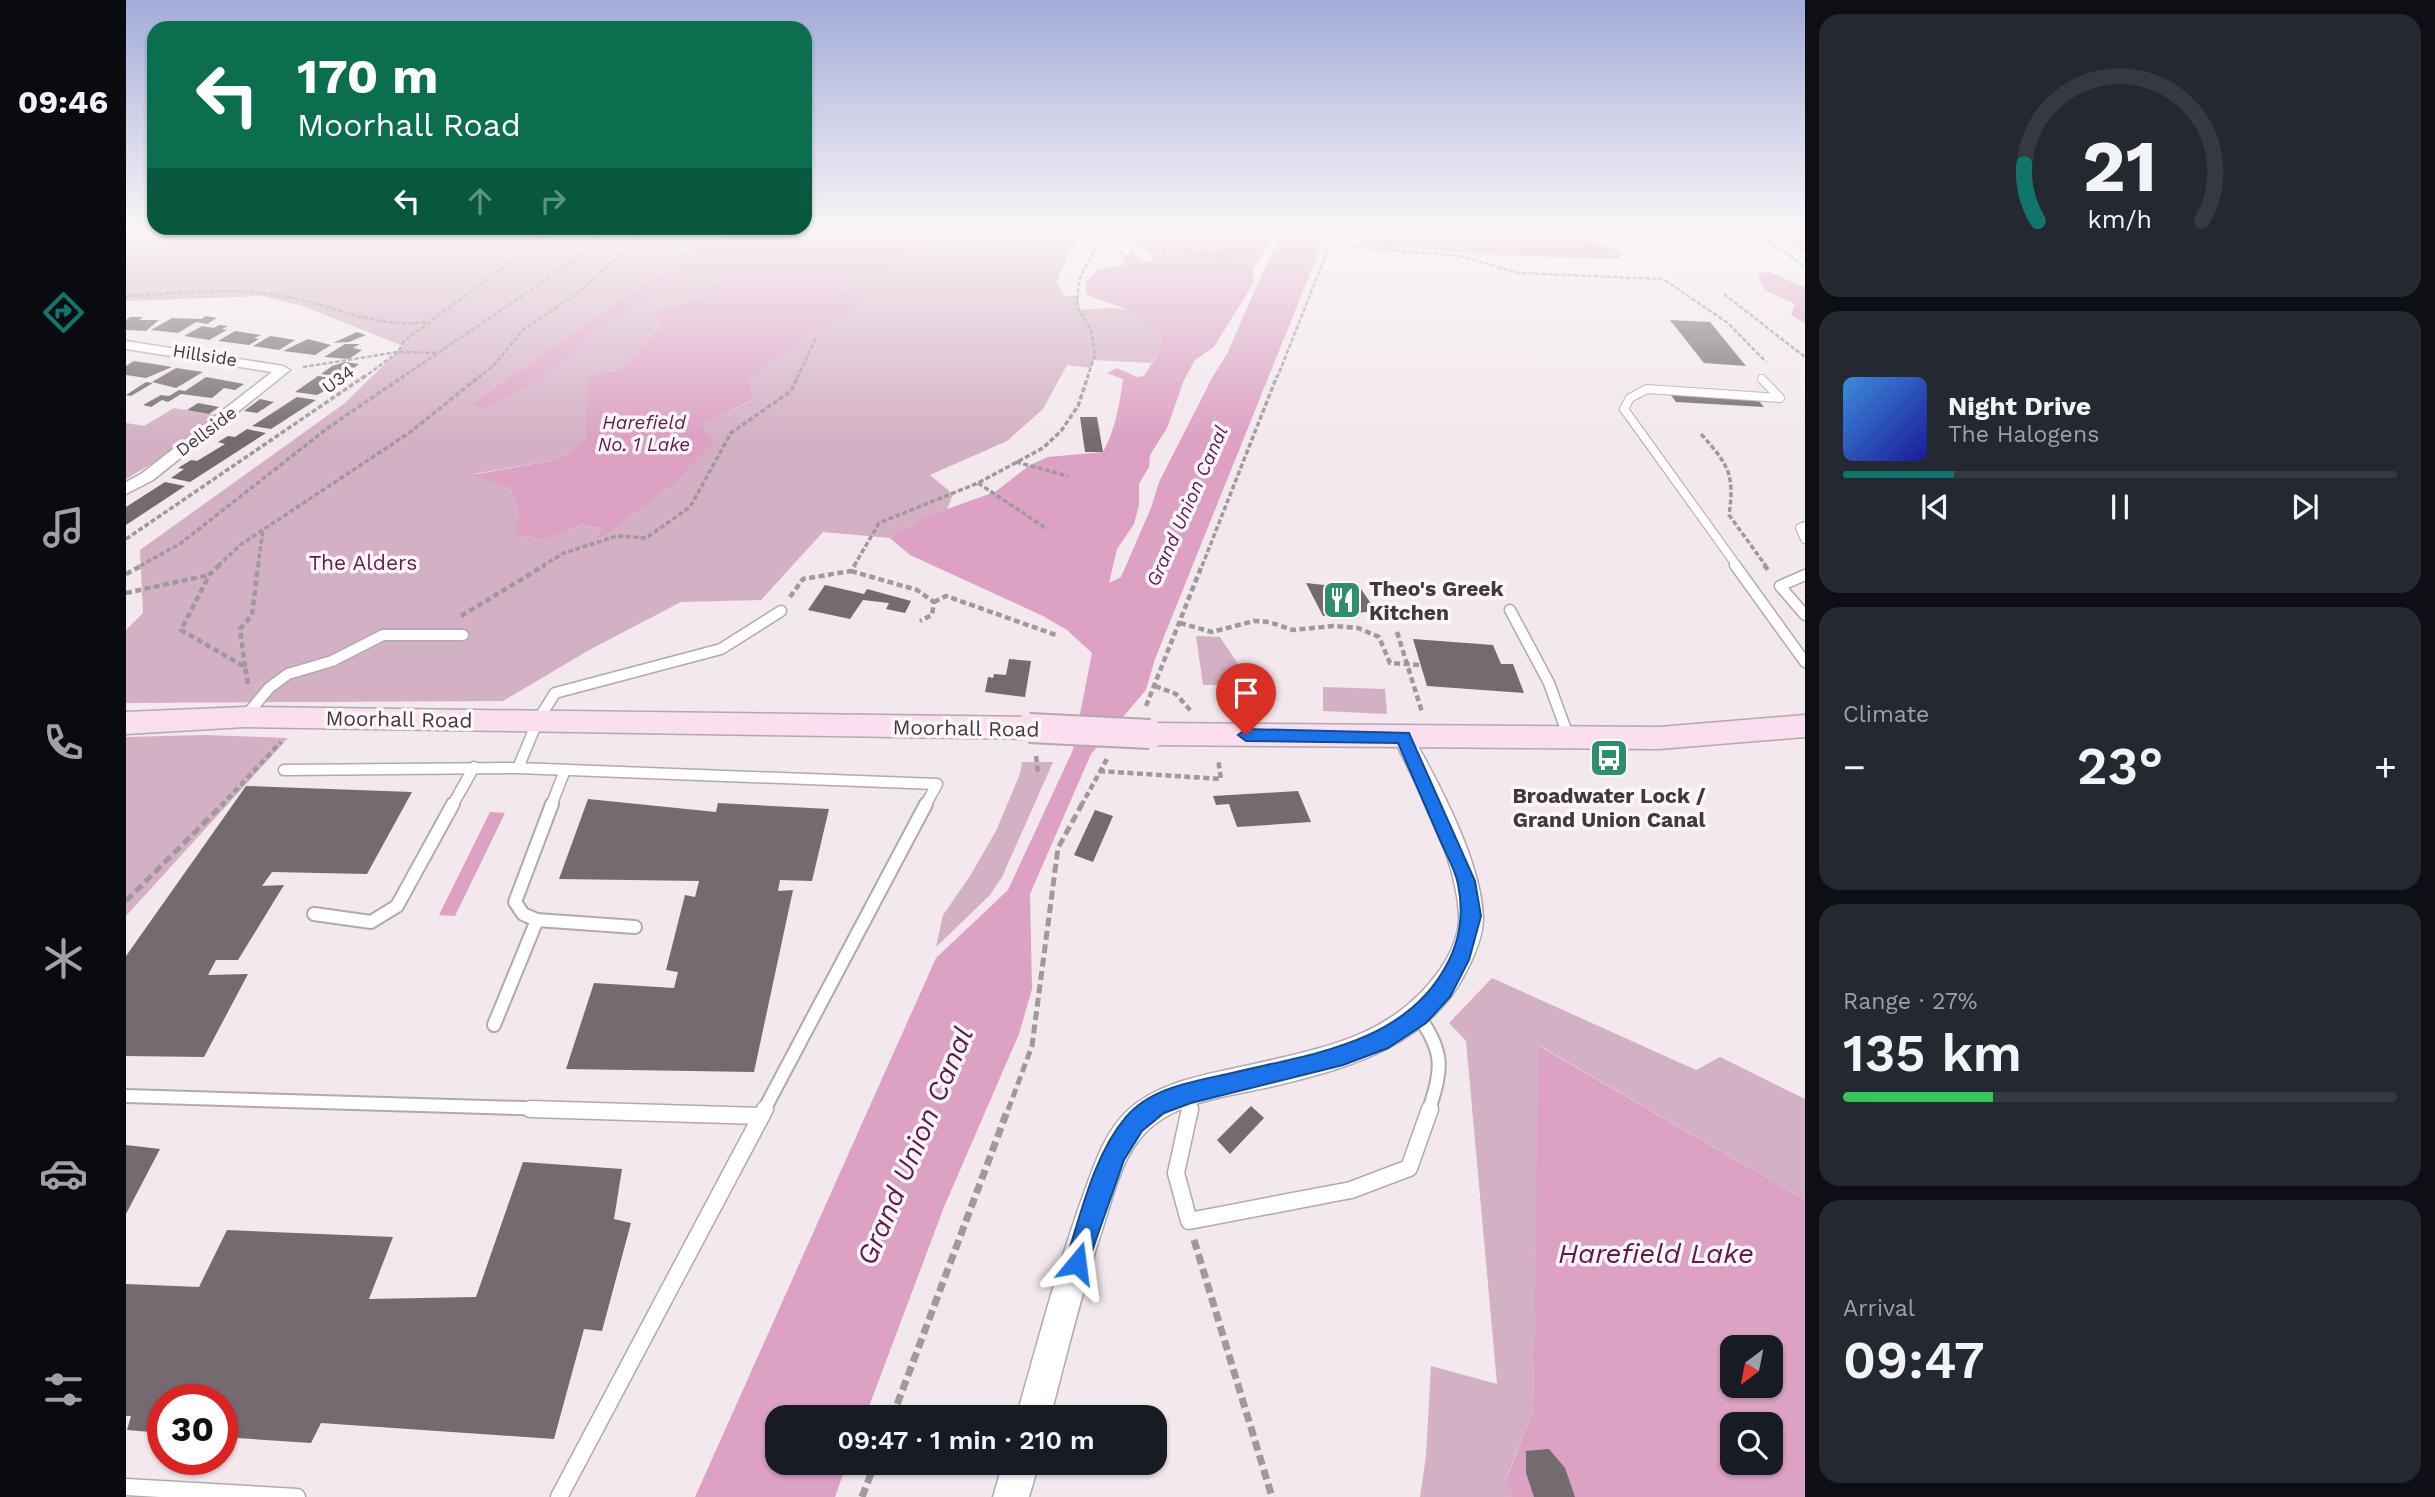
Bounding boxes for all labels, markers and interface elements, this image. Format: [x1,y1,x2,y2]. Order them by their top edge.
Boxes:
text: 170 m [297,47,438,105]
icon: left [182,49,273,140]
text: 09:46 [18,83,108,121]
text: Moorhall Road [297,106,521,144]
text: 21 [2083,124,2157,210]
icon: left [388,182,426,220]
icon: ahead [461,182,499,220]
icon: right [534,182,572,220]
text: km/h [2088,205,2152,234]
icon: directions [39,288,88,337]
street label: Hillside [171,340,239,370]
street label: U34 [318,360,358,398]
text: Night Drive [1948,391,2091,421]
street label: Dellside [172,401,240,461]
water label: Harefield No. 1 Lake [598,411,690,456]
text: The Halogens [1948,421,2099,448]
water label: Grand Union Canal [1141,422,1233,590]
icon: previous [1916,488,1954,526]
icon: pause [2101,488,2139,526]
icon: next [2286,488,2324,526]
icon: music [39,503,88,552]
park label: The Alders [309,550,417,575]
place label: Theo's Greek Kitchen [1369,576,1505,625]
restaurant icon: Theo's Greek Kitchen [1321,579,1363,621]
pin [1216,663,1276,735]
icon: arrive [1227,674,1265,712]
text: Climate [1843,701,1929,728]
street label: Moorhall Road [325,705,473,733]
street label: Moorhall Road [892,714,1040,742]
icon: phone [39,718,88,767]
text: 23° [2077,736,2163,797]
bus stop icon: Broadwater Lock / Grand Union Canal [1588,737,1630,779]
text: − [1843,745,1866,789]
text: + [2374,745,2397,789]
place label: Broadwater Lock / Grand Union Canal [1512,783,1706,832]
icon: climate [39,934,88,983]
text: Range · 27% [1843,988,1977,1015]
water label: Grand Union Canal [850,1022,980,1270]
text: 135 km [1843,1023,2022,1084]
icon: car [39,1149,88,1198]
position arrow [1040,1226,1114,1300]
water label: Harefield Lake [1558,1237,1754,1270]
text: Arrival [1843,1295,1915,1322]
text: 09:47 [1843,1330,1985,1391]
north arrow [1720,1335,1783,1398]
map controls [1720,1335,1783,1475]
icon: filters [39,1365,88,1414]
speed limit sign: 30 [147,1384,238,1475]
button: search [1720,1412,1783,1475]
text: 09:47 · 1 min · 210 m [837,1425,1095,1455]

